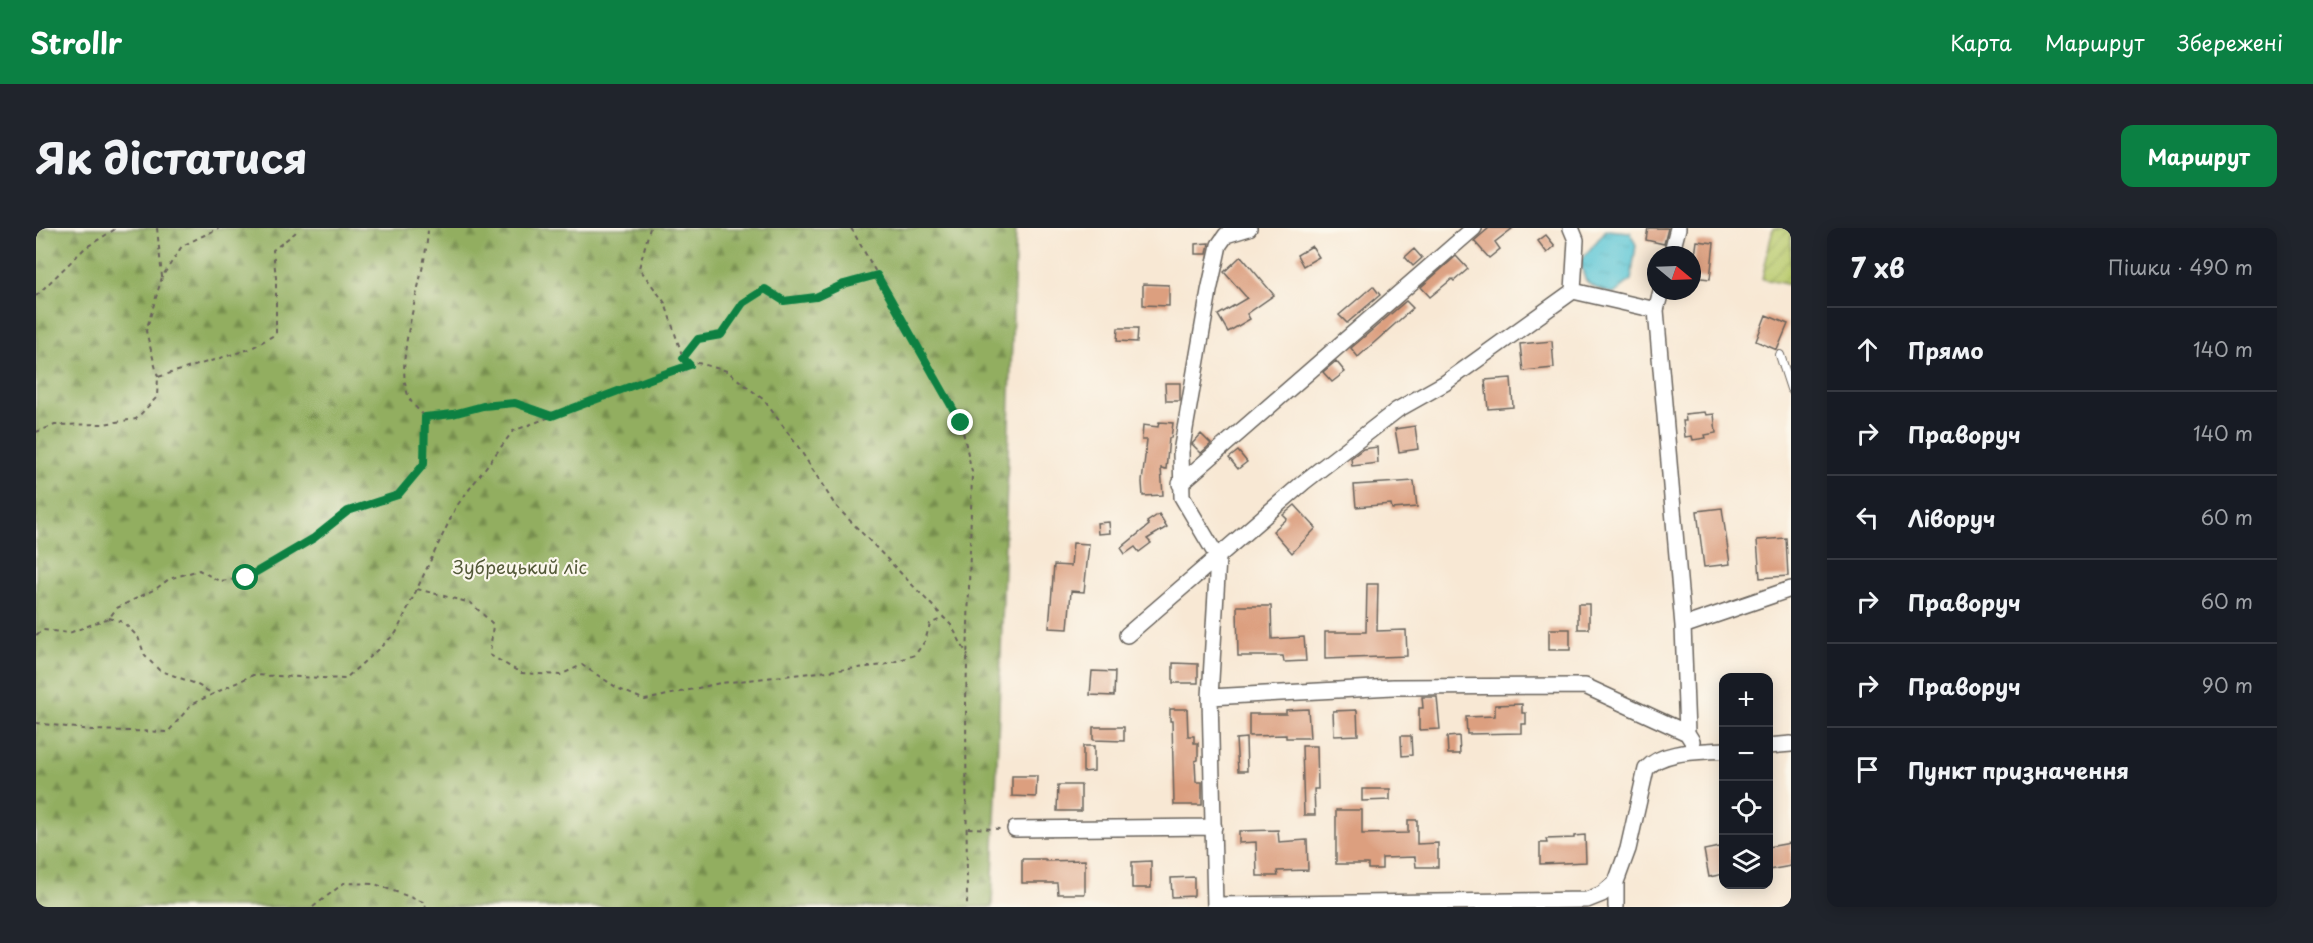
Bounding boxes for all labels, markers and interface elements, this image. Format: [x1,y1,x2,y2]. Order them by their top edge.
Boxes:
text: Strollr [30,21,122,64]
text: Карта [1950,26,2012,58]
text: Маршрут [2045,26,2144,58]
text: Збережені [2177,26,2283,58]
text: Як дістатися [36,125,308,188]
button: Маршрут [2121,125,2277,187]
north arrow [1647,246,1701,300]
text: 7 хв [1851,248,1905,287]
text: Пішки · 490 m [2108,252,2253,282]
icon: ahead [1851,333,1884,366]
text: Прямо [1908,333,1983,366]
text: 140 m [2193,334,2253,364]
route end [947,409,973,435]
icon: right [1851,417,1884,450]
text: Праворуч [1908,417,2021,450]
text: 140 m [2193,418,2253,448]
icon: left [1851,501,1884,534]
text: Ліворуч [1908,501,1995,534]
text: 60 m [2201,502,2253,532]
park label: Зубрецький ліс [453,553,587,580]
route start [232,564,258,590]
icon: right [1851,585,1884,618]
text: Праворуч [1908,585,2021,618]
text: 60 m [2201,586,2253,616]
icon: right [1851,669,1884,702]
text: Праворуч [1908,669,2021,702]
text: 90 m [2202,670,2253,700]
map controls [1719,673,1773,889]
button: + [1719,673,1773,727]
button: − [1719,727,1773,781]
icon: arrive [1851,753,1884,786]
text: Пункт призначення [1908,753,2129,786]
button: locate [1719,781,1773,835]
button: layers [1719,835,1773,889]

